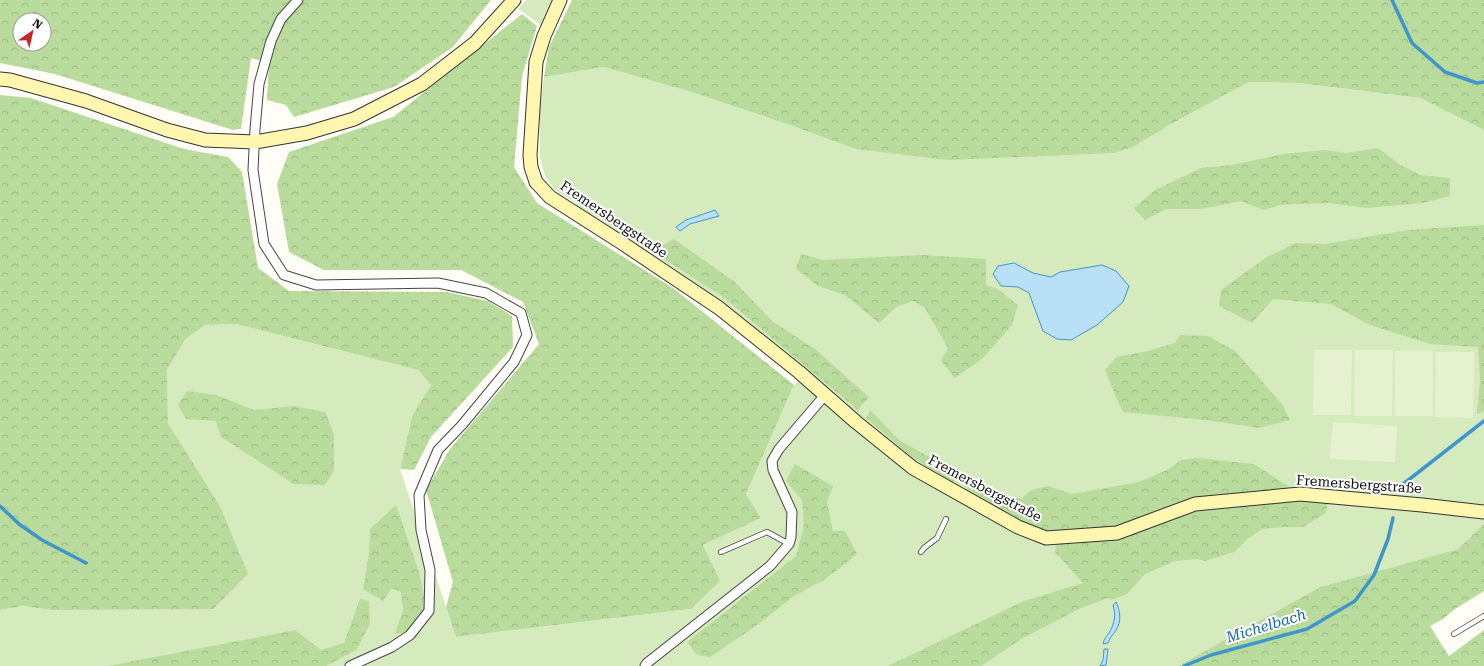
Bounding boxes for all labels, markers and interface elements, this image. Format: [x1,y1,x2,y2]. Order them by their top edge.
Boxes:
north arrow [12,12,52,52]
text: N [30,16,45,32]
street label: Fremersbergstraße [557,177,671,261]
street label: Fremersbergstraße [926,451,1045,525]
street label: Fremersbergstraße [1296,472,1423,496]
water label: Michelbach [1223,605,1308,647]

